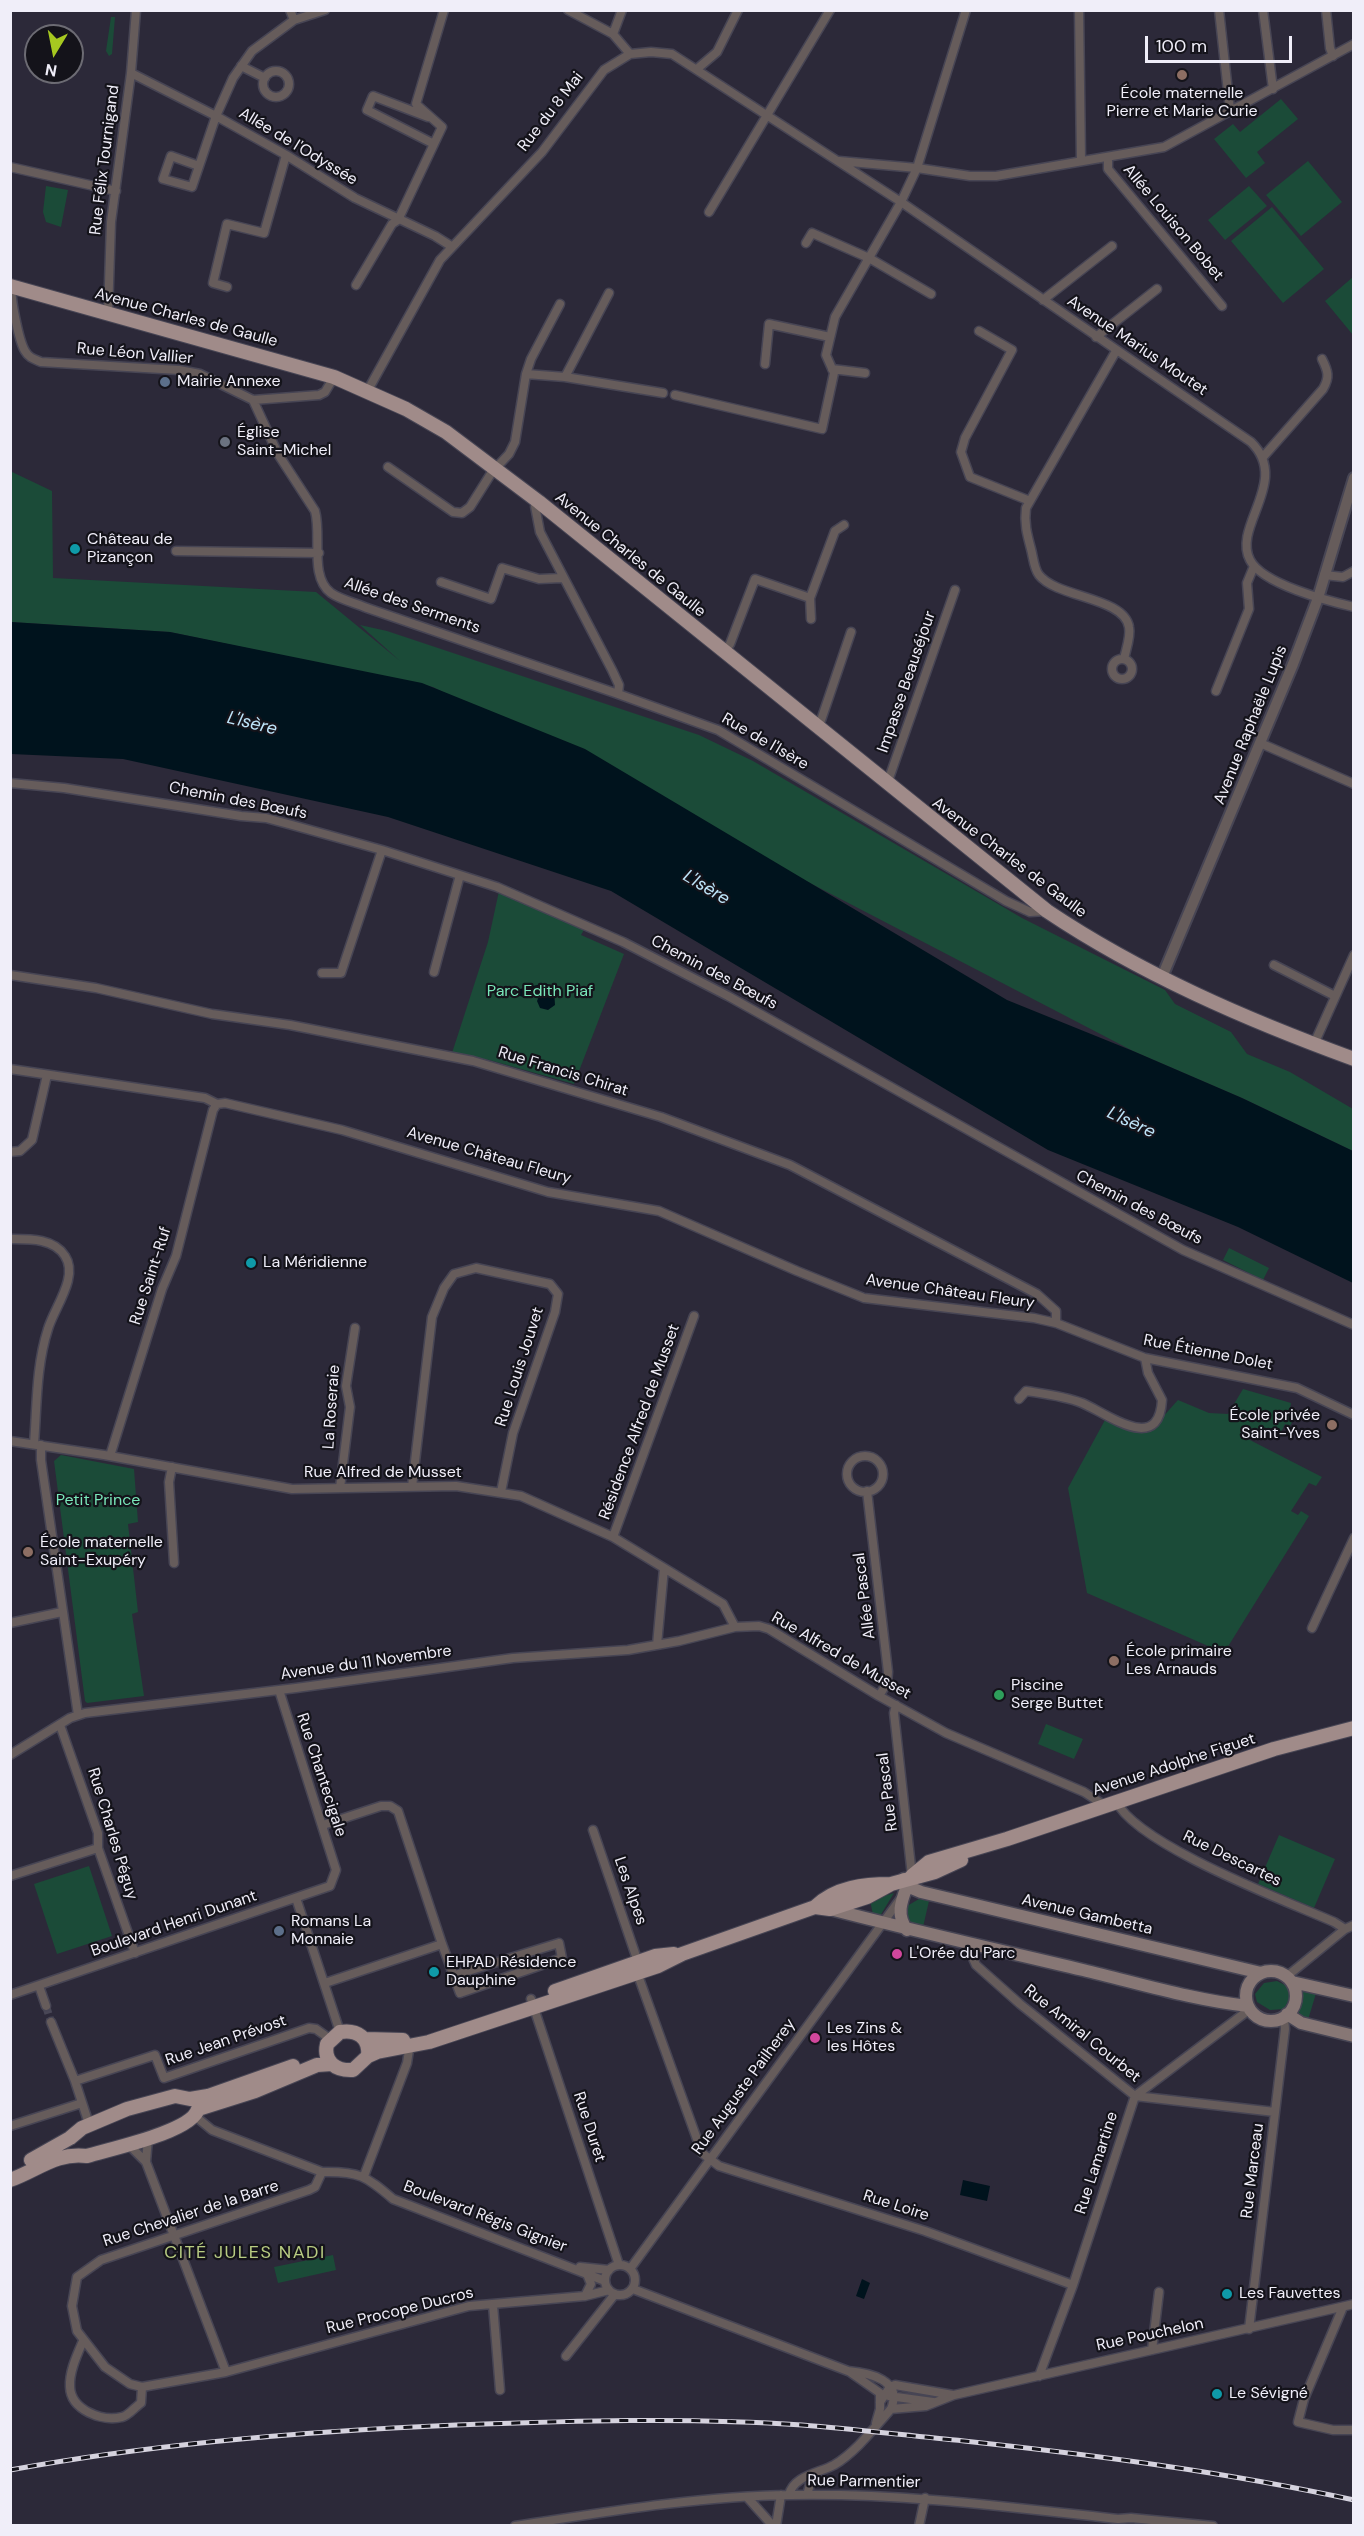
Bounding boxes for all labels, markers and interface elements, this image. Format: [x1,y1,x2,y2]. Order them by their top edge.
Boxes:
north arrow [24,24,84,84]
scale bar [1148,24,1295,62]
text: 100 m [1156,34,1207,58]
text: N [44,59,59,82]
street label: Rue du 8 Mai [514,68,588,156]
marker: École maternelle Pierre et Marie Curie [1175,68,1189,82]
street label: Rue Félix Tournigand [86,84,124,236]
place label: École maternelle Pierre et Marie Curie [1106,84,1258,122]
street label: Allée de l'Odyssée [235,104,361,190]
street label: Allée Louison Bobet [1119,161,1227,285]
street label: Avenue Charles de Gaulle [92,284,280,352]
street label: Avenue Marius Moutet [1063,292,1211,400]
street label: Rue Léon Vallier [76,339,194,369]
place label: Mairie Annexe [177,372,281,392]
marker: Mairie Annexe [158,375,172,389]
place label: Église Saint-Michel [237,423,331,461]
marker: Église Saint-Michel [218,435,232,449]
street label: Avenue Charles de Gaulle [551,488,709,622]
place label: Château de Pizançon [87,530,173,568]
marker: Château de Pizançon [68,542,82,556]
street label: Allée des Serments [341,574,483,638]
street label: Impasse Beauséjour [874,609,940,755]
street label: Avenue Raphaële Lupis [1210,643,1292,807]
water label: L'Isère [225,707,279,741]
street label: Rue de l'Isère [718,709,812,775]
street label: Chemin des Bœufs [167,778,309,824]
street label: Avenue Charles de Gaulle [928,794,1090,922]
water label: L'Isère [679,866,733,910]
street label: Chemin des Bœufs [648,932,780,1014]
park label: Parc Edith Piaf [487,982,593,1002]
street label: Rue Francis Chirat [496,1043,630,1101]
water label: L'Isère [1104,1103,1158,1143]
street label: Avenue Château Fleury [405,1123,573,1189]
street label: Chemin des Bœufs [1073,1167,1205,1249]
street label: Rue Saint-Ruf [126,1224,176,1328]
place label: La Méridienne [263,1253,367,1273]
marker: La Méridienne [244,1256,258,1270]
street label: Avenue Château Fleury [864,1271,1036,1313]
street label: Rue Louis Jouvet [492,1305,548,1429]
street label: Résidence Alfred de Musset [596,1322,684,1522]
street label: Rue Étienne Dolet [1142,1331,1274,1375]
street label: La Roseraie [319,1364,345,1450]
place label: École privée Saint-Yves [1229,1406,1320,1444]
marker: École privée Saint-Yves [1325,1418,1339,1432]
street label: Rue Alfred de Musset [304,1463,462,1483]
park label: Petit Prince [56,1491,140,1511]
place label: École maternelle Saint-Exupéry [40,1533,163,1571]
marker: École maternelle Saint-Exupéry [21,1545,35,1559]
street label: Allée Pascal [850,1552,880,1640]
street label: Rue Alfred de Musset [768,1608,914,1704]
street label: Avenue du 11 Novembre [279,1641,453,1685]
place label: École primaire Les Arnauds [1126,1642,1232,1680]
marker: École primaire Les Arnauds [1107,1654,1121,1668]
place label: Piscine Serge Buttet [1011,1676,1103,1714]
marker: Piscine Serge Buttet [992,1688,1006,1702]
street label: Rue Chantecigale [292,1711,350,1839]
street label: Avenue Adolphe Figuet [1090,1730,1258,1800]
street label: Rue Pascal [874,1752,902,1832]
street label: Rue Charles Péguy [83,1766,141,1902]
street label: Rue Descartes [1180,1827,1284,1891]
street label: Les Alpes [609,1854,651,1928]
street label: Boulevard Henri Dunant [89,1887,259,1961]
street label: Avenue Gambetta [1020,1891,1154,1939]
place label: Romans La Monnaie [291,1912,371,1950]
marker: Romans La Monnaie [272,1924,286,1938]
place label: L'Orée du Parc [909,1944,1015,1964]
marker: L'Orée du Parc [890,1947,904,1961]
place label: EHPAD Résidence Dauphine [446,1953,576,1991]
marker: EHPAD Résidence Dauphine [427,1965,441,1979]
street label: Rue Amiral Courbet [1020,1981,1144,2087]
street label: Rue Jean Prévost [163,2011,289,2071]
street label: Rue Auguste Pailherey [688,2015,800,2159]
place label: Les Zins & les Hôtes [827,2019,902,2057]
marker: Les Zins & les Hôtes [808,2031,822,2045]
street label: Rue Duret [569,2089,609,2165]
street label: Rue Lamartine [1071,2109,1123,2217]
street label: Rue Marceau [1238,2122,1268,2220]
street label: Rue Chevalier de la Barre [101,2176,281,2252]
street label: Boulevard Régis Gignier [401,2177,569,2257]
street label: Rue Loire [861,2186,931,2226]
district label: CITÉ JULES NADI [164,2242,326,2264]
street label: Rue Procope Ducros [324,2283,476,2339]
place label: Les Fauvettes [1239,2284,1341,2304]
marker: Les Fauvettes [1220,2287,1234,2301]
street label: Rue Pouchelon [1095,2314,1205,2356]
place label: Le Sévigné [1229,2384,1308,2404]
marker: Le Sévigné [1210,2387,1224,2401]
street label: Rue Parmentier [807,2471,921,2493]

